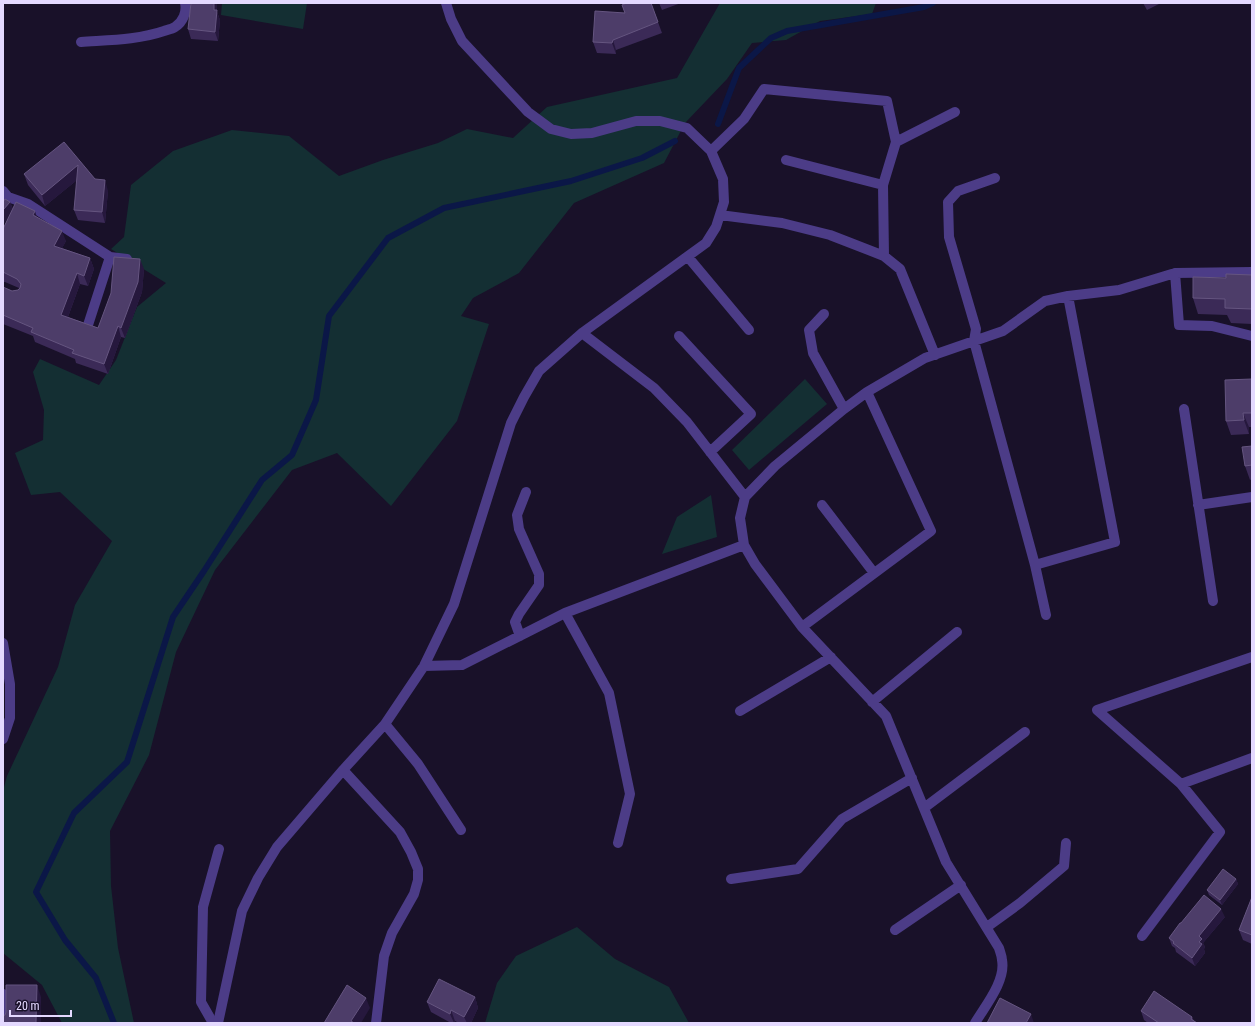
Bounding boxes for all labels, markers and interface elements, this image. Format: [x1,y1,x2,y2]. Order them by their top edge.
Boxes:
scale bar [10,992,71,1018]
text: 20 m [16,999,40,1013]

